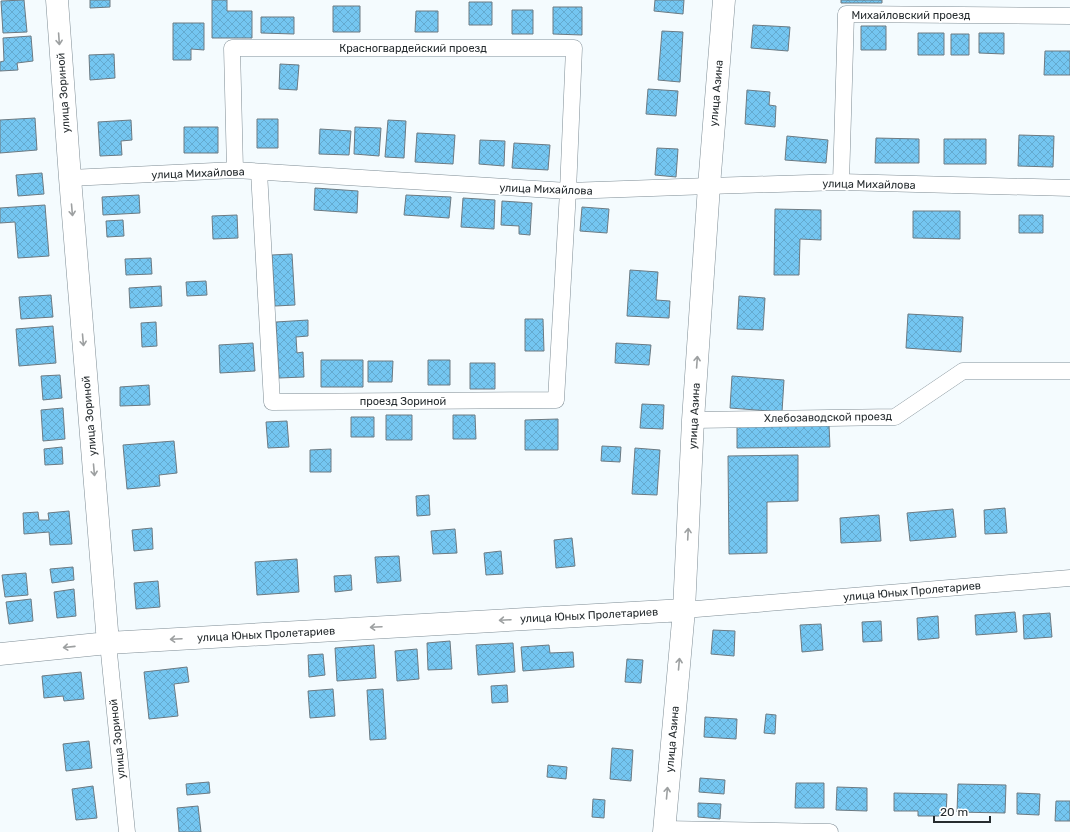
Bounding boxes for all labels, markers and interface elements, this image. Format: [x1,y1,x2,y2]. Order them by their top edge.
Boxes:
street label: Михайловский проезд [852,9,971,22]
one-way arrow [56,32,63,45]
street label: Красногвардейский проезд [339,42,487,55]
street label: улица Зориной [54,52,73,134]
street label: улица Азина [707,59,726,127]
street label: улица Михайлова [151,165,245,182]
street label: улица Михайлова [822,177,916,192]
street label: улица Михайлова [499,181,593,198]
one-way arrow [69,203,76,216]
one-way arrow [79,333,86,346]
one-way arrow [693,356,700,369]
street label: улица Зориной [80,375,99,457]
street label: улица Азина [686,382,703,450]
street label: проезд Зориной [360,395,446,408]
street label: Хлебозаводской проезд [764,410,893,425]
one-way arrow [90,463,97,476]
one-way arrow [684,528,691,541]
street label: улица Юных Пролетариев [843,579,982,604]
street label: улица Юных Пролетариев [520,605,658,626]
one-way arrow [499,616,512,624]
street label: улица Юных Пролетариев [197,624,335,645]
one-way arrow [370,624,383,631]
one-way arrow [170,635,183,642]
one-way arrow [63,643,76,651]
one-way arrow [675,658,683,671]
street label: улица Зориной [107,698,128,780]
street label: улица Азина [663,705,682,773]
one-way arrow [663,787,671,800]
scale bar [934,798,990,824]
text: 20 m [940,805,968,819]

